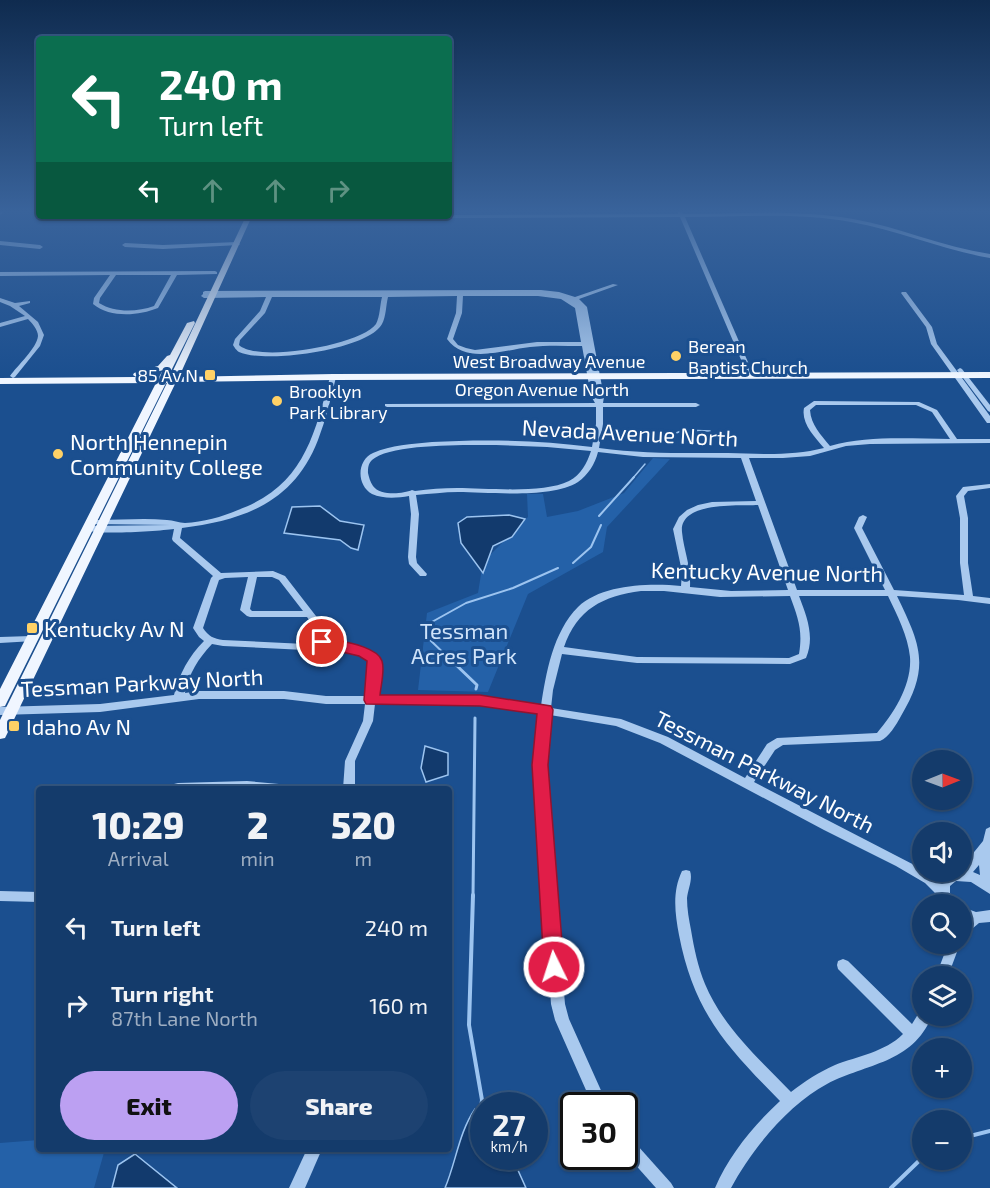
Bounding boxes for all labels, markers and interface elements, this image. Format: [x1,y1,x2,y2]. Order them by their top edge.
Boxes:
text: 240 m [159,58,283,108]
icon: left [60,60,138,138]
text: Turn left [159,109,263,141]
icon: left [133,174,166,207]
icon: ahead [196,174,229,207]
icon: ahead [259,174,292,207]
icon: right [322,174,355,207]
place label: Berean Baptist Church [688,335,808,378]
marker: Berean Baptist Church [669,349,683,363]
street label: West Broadway Avenue [453,350,645,372]
place label: 85 Av N [137,364,198,386]
marker: 85 Av N [203,368,217,382]
street label: Oregon Avenue North [455,378,629,400]
place label: Brooklyn Park Library [289,380,388,423]
marker: Brooklyn Park Library [270,394,284,408]
street label: Nevada Avenue North [521,413,739,451]
place label: North Hennepin Community College [70,428,263,479]
marker: North Hennepin Community College [51,447,65,461]
street label: Kentucky Avenue North [651,556,883,586]
place label: Kentucky Av N [44,615,185,641]
pin [296,616,347,667]
park label: Tessman Acres Park [411,617,517,668]
marker: Kentucky Av N [25,621,39,635]
icon: arrive [305,625,338,658]
street label: Tessman Parkway North [20,663,264,701]
street label: Tessman Parkway North [651,704,879,838]
place label: Idaho Av N [26,713,131,739]
marker: Idaho Av N [7,719,21,733]
north arrow [912,750,972,810]
map controls [912,750,972,1170]
text: 10:29 [92,803,184,846]
text: 2 [247,803,268,846]
text: 520 [331,803,396,846]
button: sound [912,822,972,882]
text: Arrival [108,846,169,870]
text: min [241,846,275,870]
text: m [355,846,372,870]
button: search [912,894,972,954]
icon: left [60,911,93,944]
text: Turn left [111,914,200,940]
text: 240 m [365,914,428,940]
position arrow [522,935,586,999]
button: layers [912,966,972,1026]
text: Turn right [111,980,213,1006]
icon: right [60,989,93,1022]
text: 160 m [369,992,428,1018]
text: 87th Lane North [111,1006,258,1030]
button: + [912,1038,972,1098]
button: Exit [60,1071,238,1140]
button: Share [250,1071,428,1140]
speed limit sign: 30 [560,1092,638,1170]
text: 27 [492,1106,526,1142]
button: − [912,1110,972,1170]
text: km/h [490,1137,528,1155]

